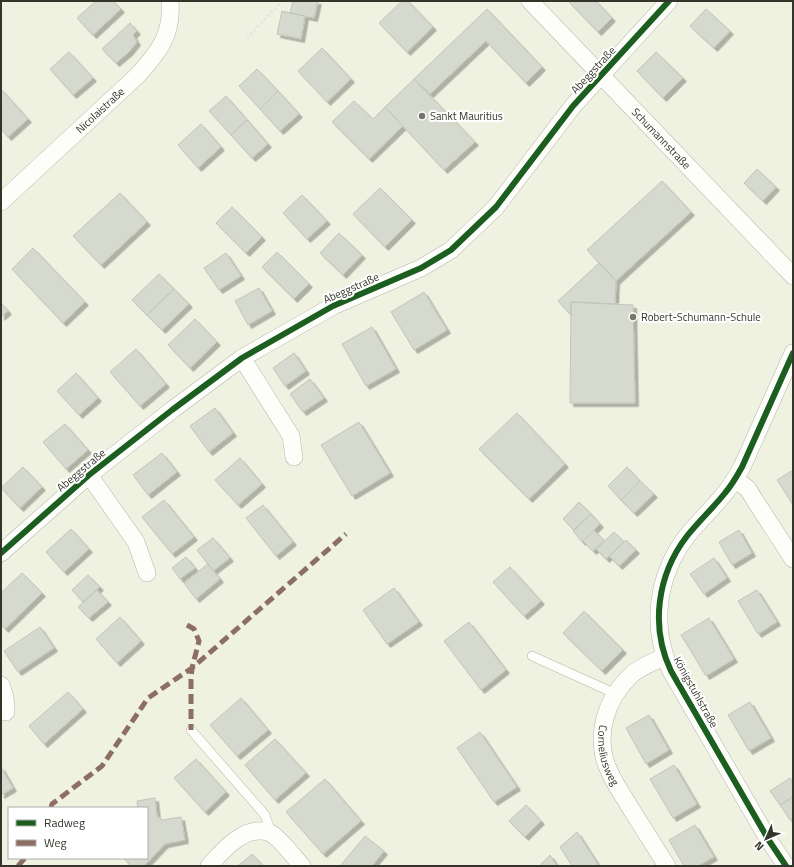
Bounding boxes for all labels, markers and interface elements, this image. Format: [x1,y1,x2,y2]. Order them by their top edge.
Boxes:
street label: Abeggstraße [567,43,619,97]
street label: Nicolaistraße [72,83,128,137]
street label: Schumannstraße [628,104,695,173]
place label: Sankt Mauritius [430,108,503,124]
marker: Sankt Mauritius [417,111,427,121]
street label: Abeggstraße [321,268,382,307]
place label: Robert-Schumann-Schule [641,309,761,325]
marker: Robert-Schumann-Schule [628,312,638,322]
street label: Abeggstraße [53,445,109,495]
street label: Königstuhlstraße [670,653,722,731]
street label: Corneliusweg [594,724,623,789]
legend [8,807,148,859]
text: Radweg [44,813,85,832]
north arrow [746,819,786,859]
text: Weg [44,833,67,852]
text: N [751,838,767,854]

